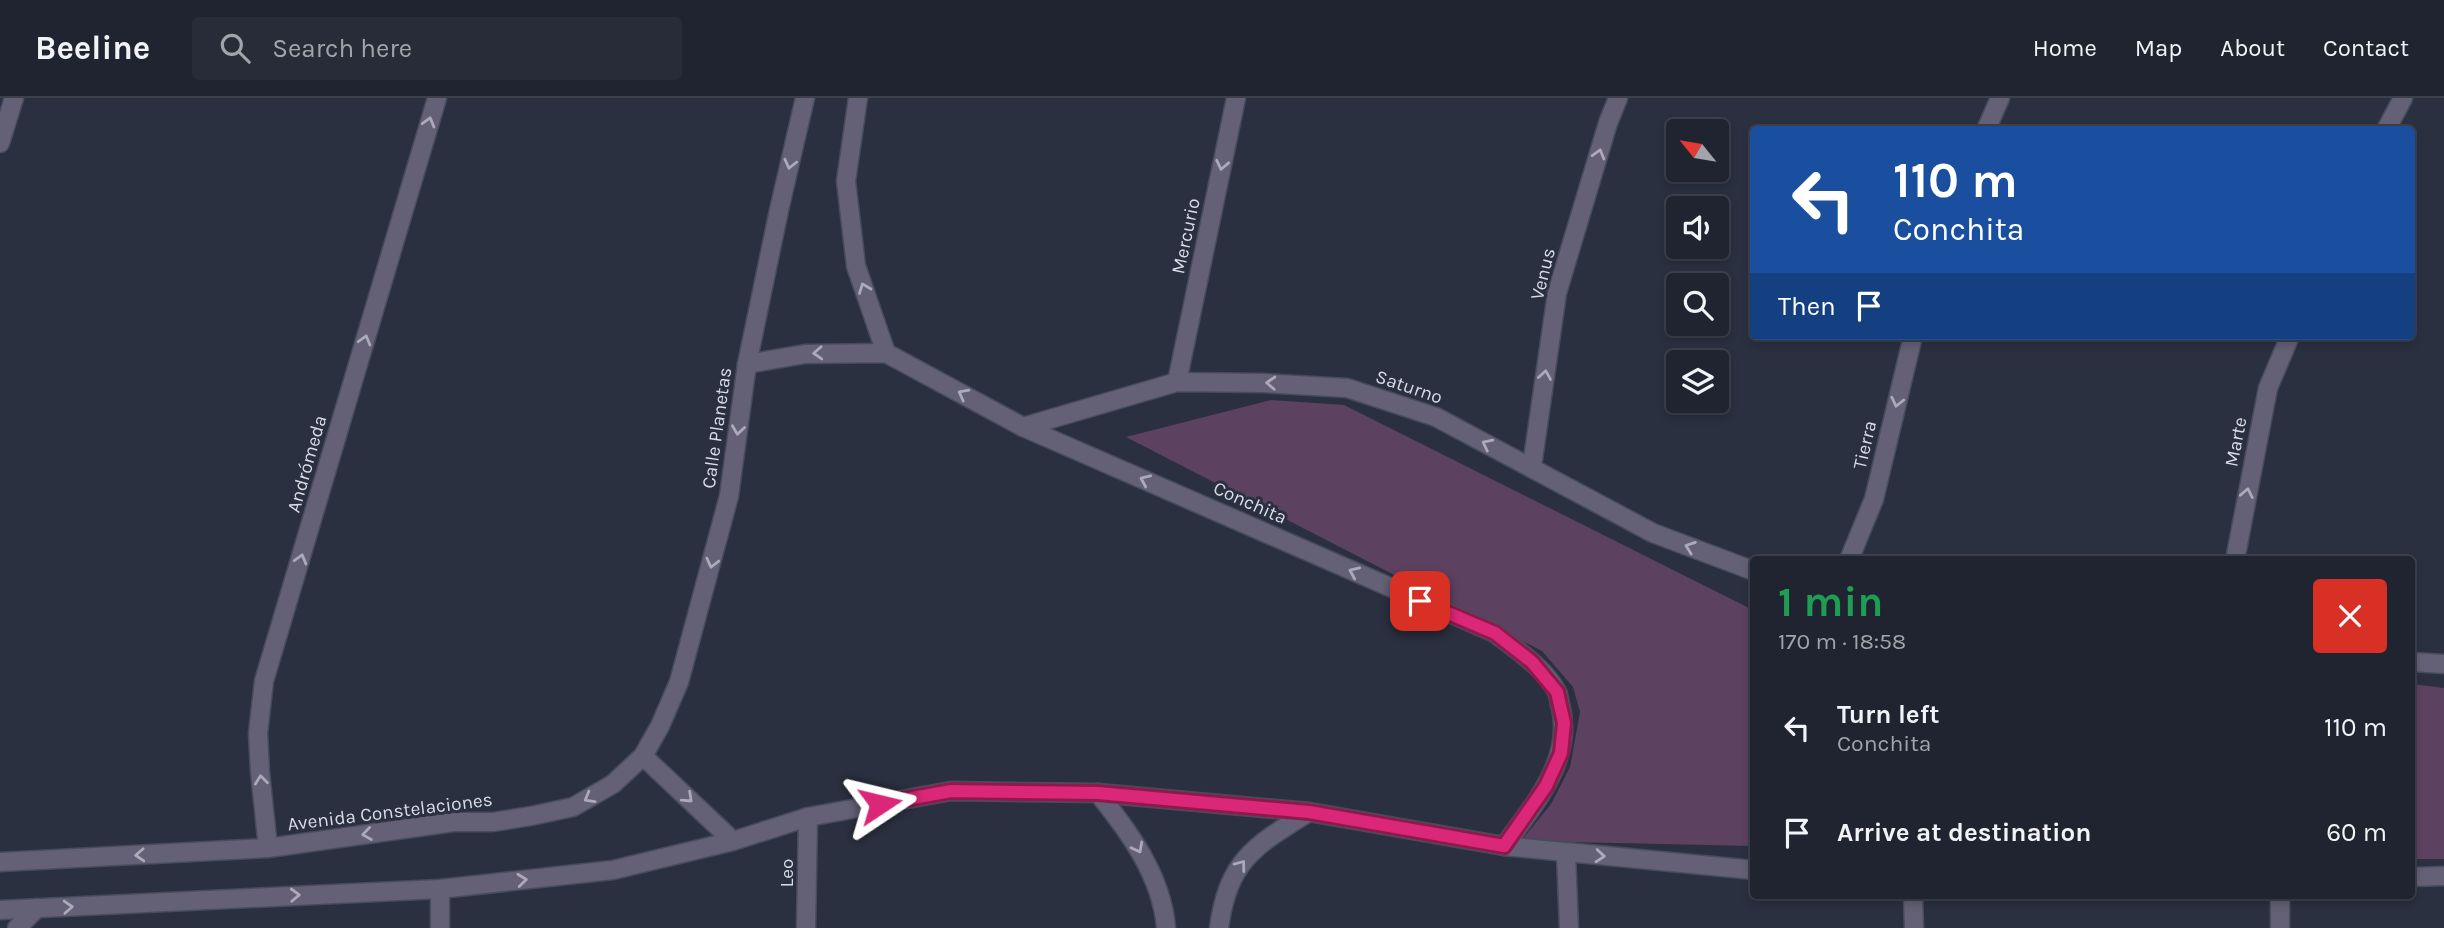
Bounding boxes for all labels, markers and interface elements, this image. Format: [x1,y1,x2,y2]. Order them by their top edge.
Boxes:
search box [192,17,682,80]
text: Beeline [35,29,150,67]
icon: search [216,29,254,67]
text: Search here [272,33,412,64]
text: Home [2033,34,2097,62]
text: Map [2135,34,2182,62]
text: About [2220,34,2285,62]
text: Contact [2323,34,2409,62]
one-way arrow [421,116,436,128]
north arrow [1666,119,1729,182]
map controls [1666,119,1729,413]
one-way arrow [1590,148,1605,160]
text: 110 m [1893,152,2018,209]
icon: left [1778,154,1869,245]
one-way arrow [783,158,798,170]
one-way arrow [1215,159,1230,171]
street label: Mercurio [1167,196,1205,276]
button: sound [1666,196,1729,259]
text: Conchita [1893,211,2024,248]
street label: Venus [1526,246,1560,302]
button: search [1666,273,1729,336]
one-way arrow [859,283,873,295]
icon: arrive [1850,287,1888,325]
text: Then [1778,291,1836,322]
one-way arrow [357,335,372,347]
one-way arrow [812,346,823,361]
button: layers [1666,350,1729,413]
street label: Saturno [1373,365,1445,409]
street label: Calle Planetas [698,366,736,490]
one-way arrow [1537,369,1552,381]
one-way arrow [1265,376,1276,391]
one-way arrow [958,389,970,403]
one-way arrow [1891,396,1905,408]
street label: Andrómeda [283,413,331,515]
street label: Marte [2220,415,2252,469]
street label: Tierra [1849,419,1881,471]
one-way arrow [731,424,746,436]
one-way arrow [1482,438,1494,452]
one-way arrow [1140,474,1152,488]
street label: Conchita [1210,477,1290,529]
one-way arrow [2238,487,2253,499]
one-way arrow [1684,541,1696,555]
one-way arrow [293,553,308,565]
one-way arrow [706,556,720,568]
one-way arrow [1348,566,1360,580]
pin [1390,571,1450,631]
text: 1 min [1778,577,1883,627]
button: close [2313,579,2387,653]
icon: arrive [1401,582,1439,620]
text: 170 m · 18:58 [1778,628,1906,655]
text: Turn left [1837,699,1939,730]
icon: left [1778,709,1816,747]
text: 110 m [2324,712,2387,743]
text: Conchita [1837,730,1931,757]
position arrow [843,767,917,841]
one-way arrow [254,775,269,786]
street label: Avenida Constelaciones [286,789,494,835]
one-way arrow [584,790,597,803]
one-way arrow [680,790,693,803]
icon: arrive [1778,814,1816,852]
text: Arrive at destination [1837,817,2091,848]
text: 60 m [2326,817,2387,848]
one-way arrow [361,827,372,842]
one-way arrow [1129,841,1143,854]
one-way arrow [134,848,145,863]
one-way arrow [1594,849,1606,864]
street label: Leo [776,858,798,888]
one-way arrow [1233,861,1246,873]
one-way arrow [516,873,528,888]
one-way arrow [290,888,301,903]
one-way arrow [63,899,74,914]

